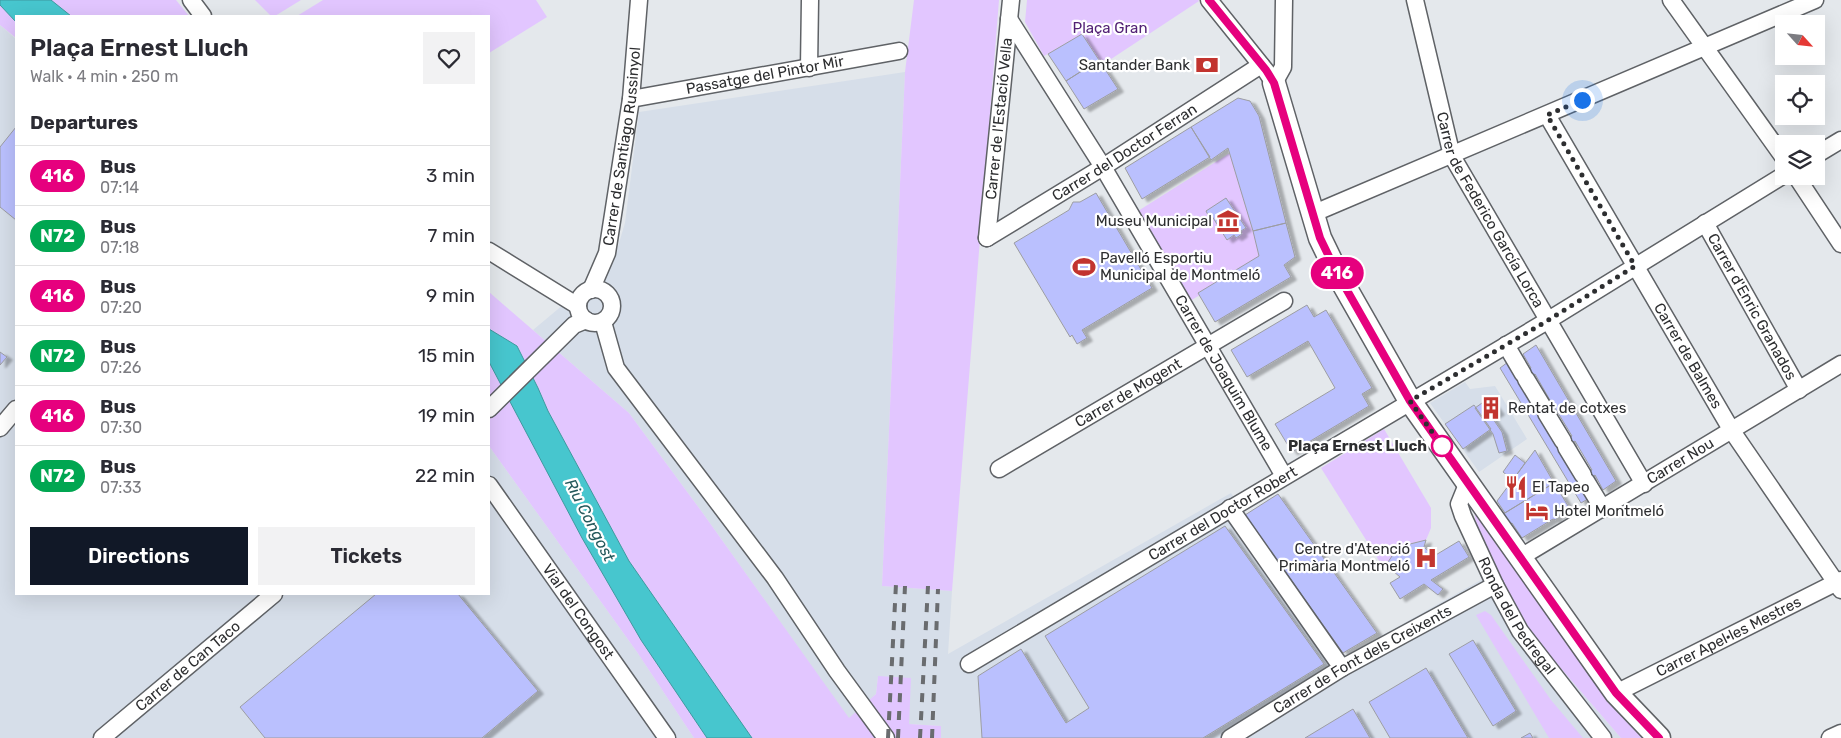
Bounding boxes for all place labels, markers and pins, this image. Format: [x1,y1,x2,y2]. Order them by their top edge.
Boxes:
bank icon: Santander Bank [1194,52,1220,78]
place label: Santander Bank [1079,56,1190,74]
museum icon: Museu Municipal [1215,208,1241,234]
place label: Museu Municipal [1096,212,1212,230]
place label: Pavelló Esportiu Municipal de Montmeló [1100,249,1260,284]
sports icon: Pavelló Esportiu Municipal de Montmeló [1071,254,1097,280]
building icon: Rentat de cotxes [1478,395,1504,421]
place label: Rentat de cotxes [1508,399,1627,417]
marker: Plaça Ernest Lluch [1431,435,1453,457]
place label: Plaça Ernest Lluch [1288,437,1427,455]
restaurant icon: El Tapeo [1503,474,1529,500]
place label: El Tapeo [1532,478,1590,496]
hotel icon: Hotel Montmeló [1524,498,1550,524]
place label: Hotel Montmeló [1554,502,1664,520]
place label: Centre d'Atenció Primària Montmeló [1279,540,1410,575]
hospital icon: Centre d'Atenció Primària Montmeló [1413,545,1439,571]

